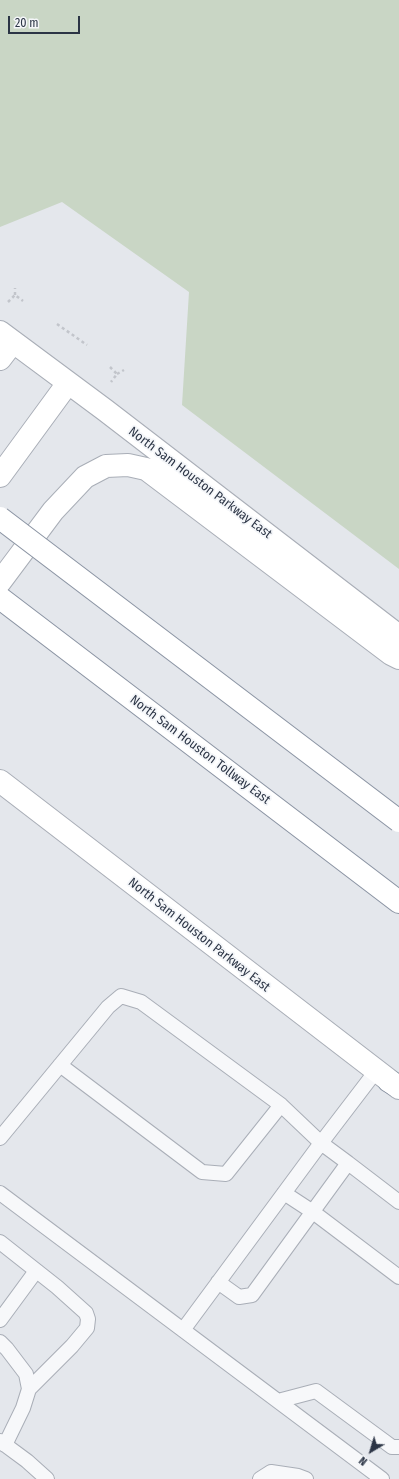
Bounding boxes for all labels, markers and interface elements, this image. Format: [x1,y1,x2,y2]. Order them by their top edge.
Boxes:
scale bar [10,8,82,34]
text: 20 m [15,16,39,30]
street label: North Sam Houston Parkway East [125,424,275,542]
street label: North Sam Houston Tollway East [127,692,273,808]
street label: North Sam Houston Parkway East [125,875,273,995]
north arrow [351,1431,391,1471]
text: N [357,1454,370,1468]

